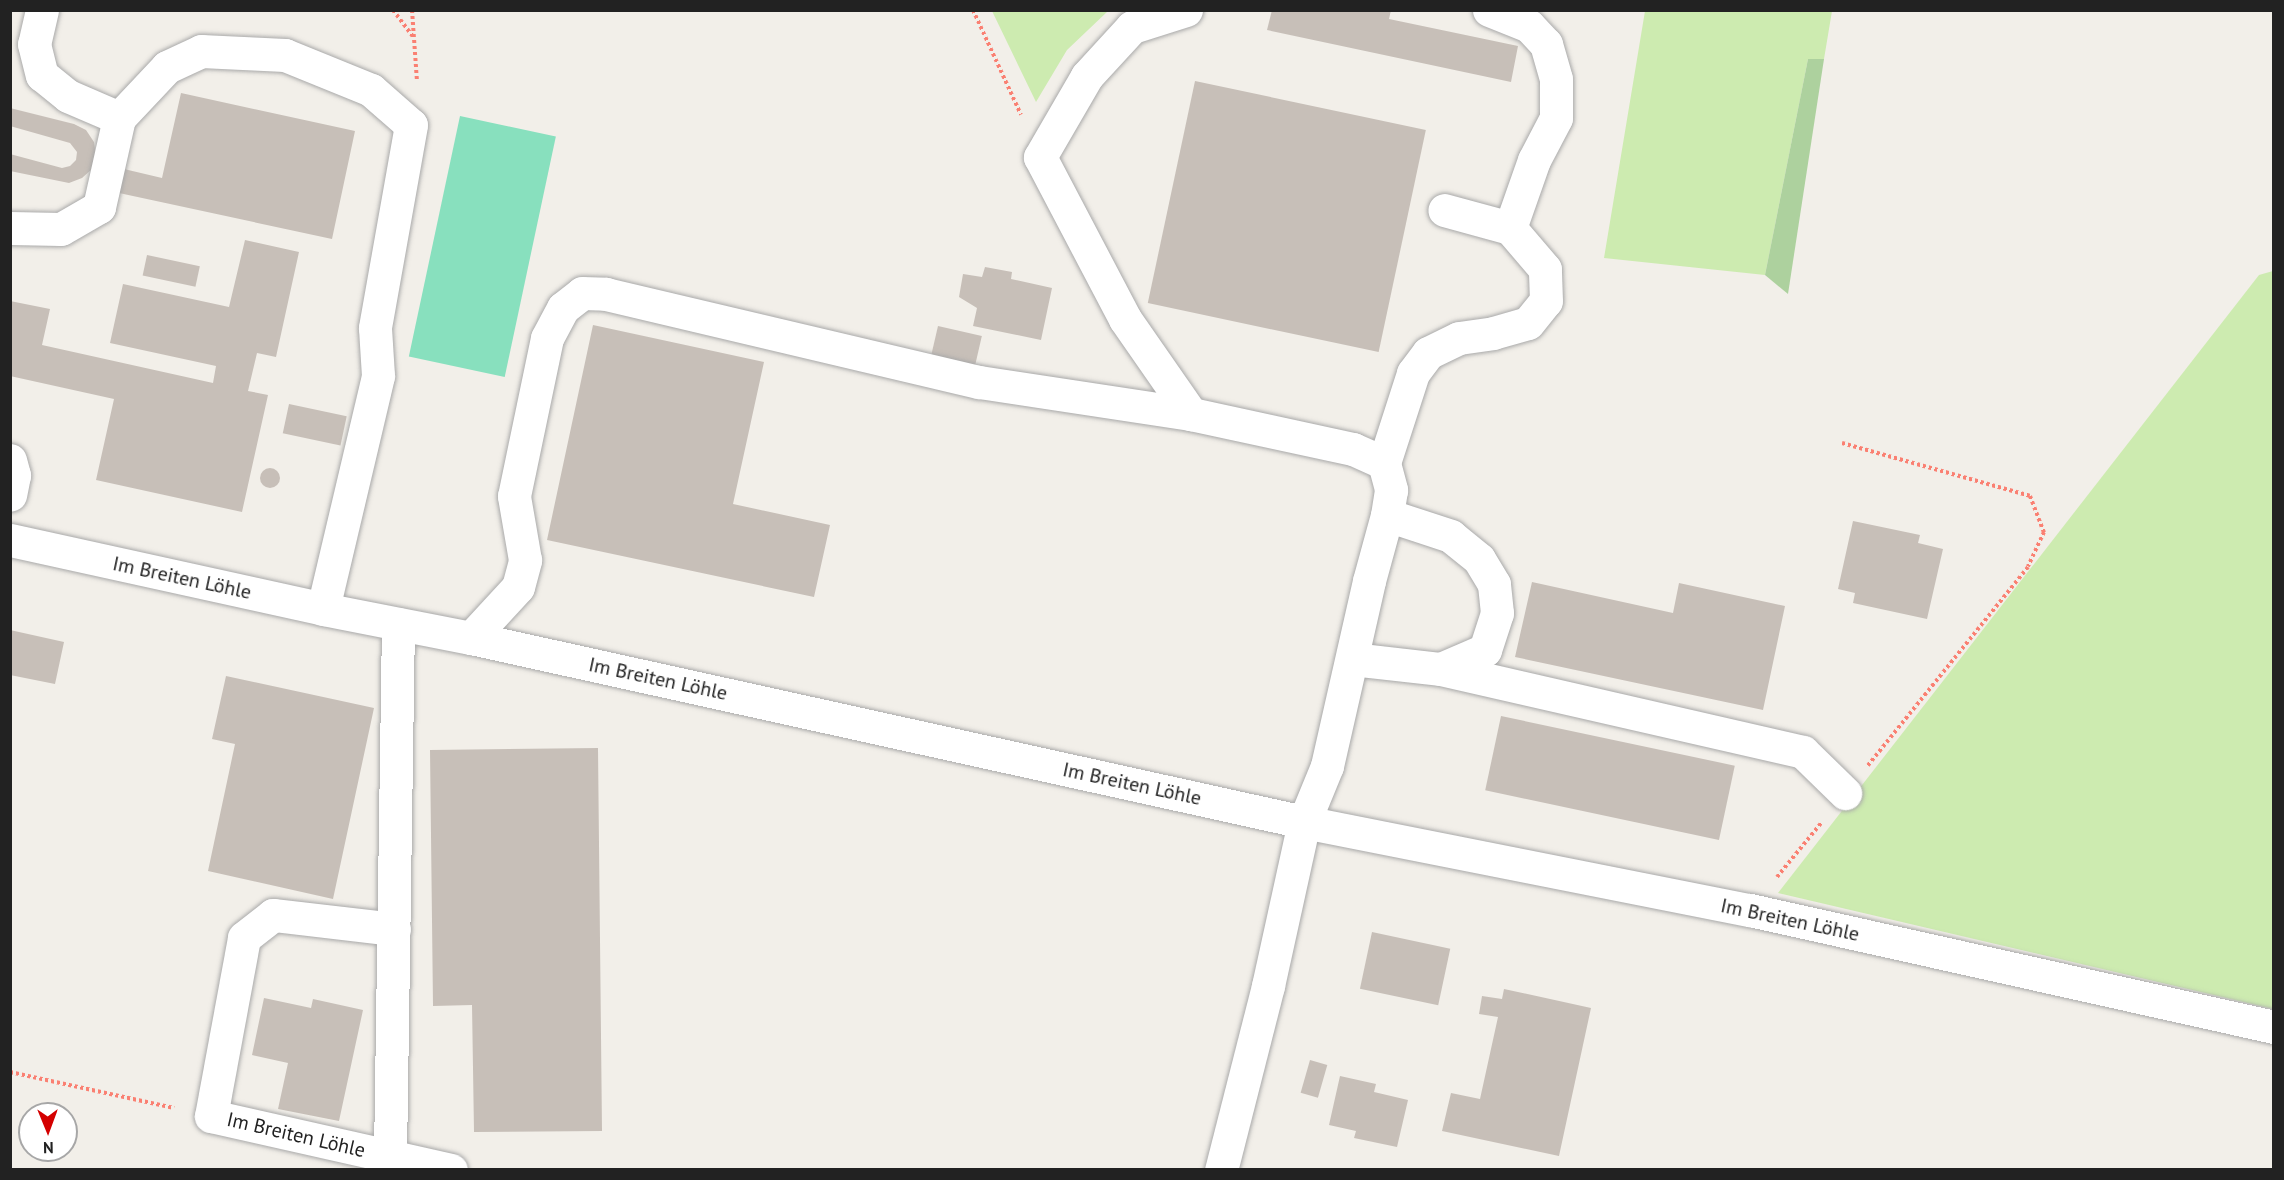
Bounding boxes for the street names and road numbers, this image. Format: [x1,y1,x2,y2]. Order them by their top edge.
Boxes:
street label: Im Breiten Löhle [110,552,254,604]
street label: Im Breiten Löhle [586,653,730,705]
street label: Im Breiten Löhle [1060,758,1204,810]
street label: Im Breiten Löhle [1718,894,1862,946]
street label: Im Breiten Löhle [225,1107,367,1163]

